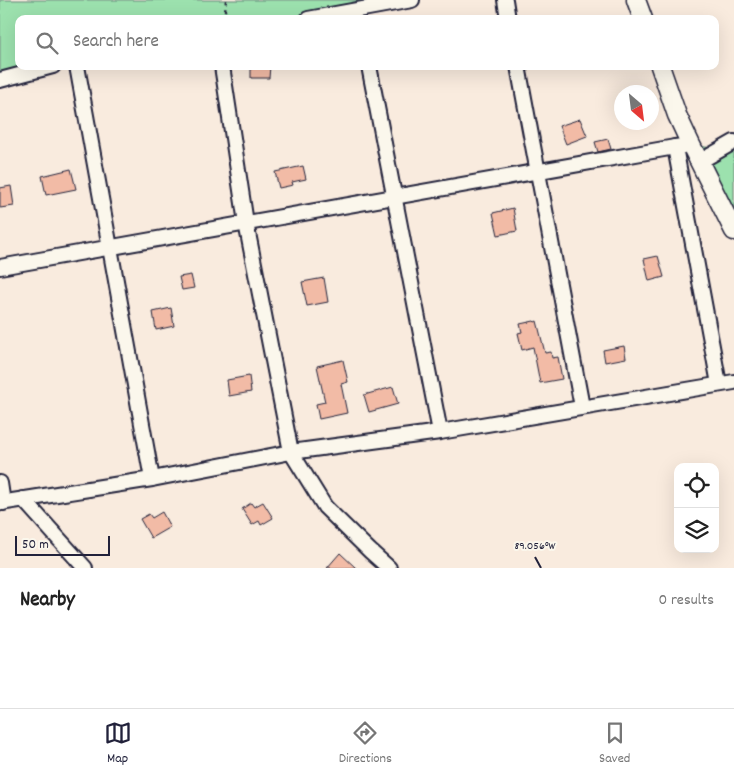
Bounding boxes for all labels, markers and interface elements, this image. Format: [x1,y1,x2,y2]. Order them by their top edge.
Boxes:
search box [15,15,719,70]
icon: search [33,29,61,57]
text: Search here [73,29,159,56]
north arrow [614,85,659,130]
map controls [674,463,719,553]
button: locate [674,463,719,508]
button: layers [674,508,719,553]
scale bar [15,533,110,556]
text: 50 m [22,535,49,555]
text: 89.056°W [514,538,556,555]
text: Nearby [20,586,75,616]
text: 0 results [659,589,714,612]
tab: Map [104,719,132,769]
tab: Directions [339,719,392,769]
tab: Saved [599,719,630,769]

